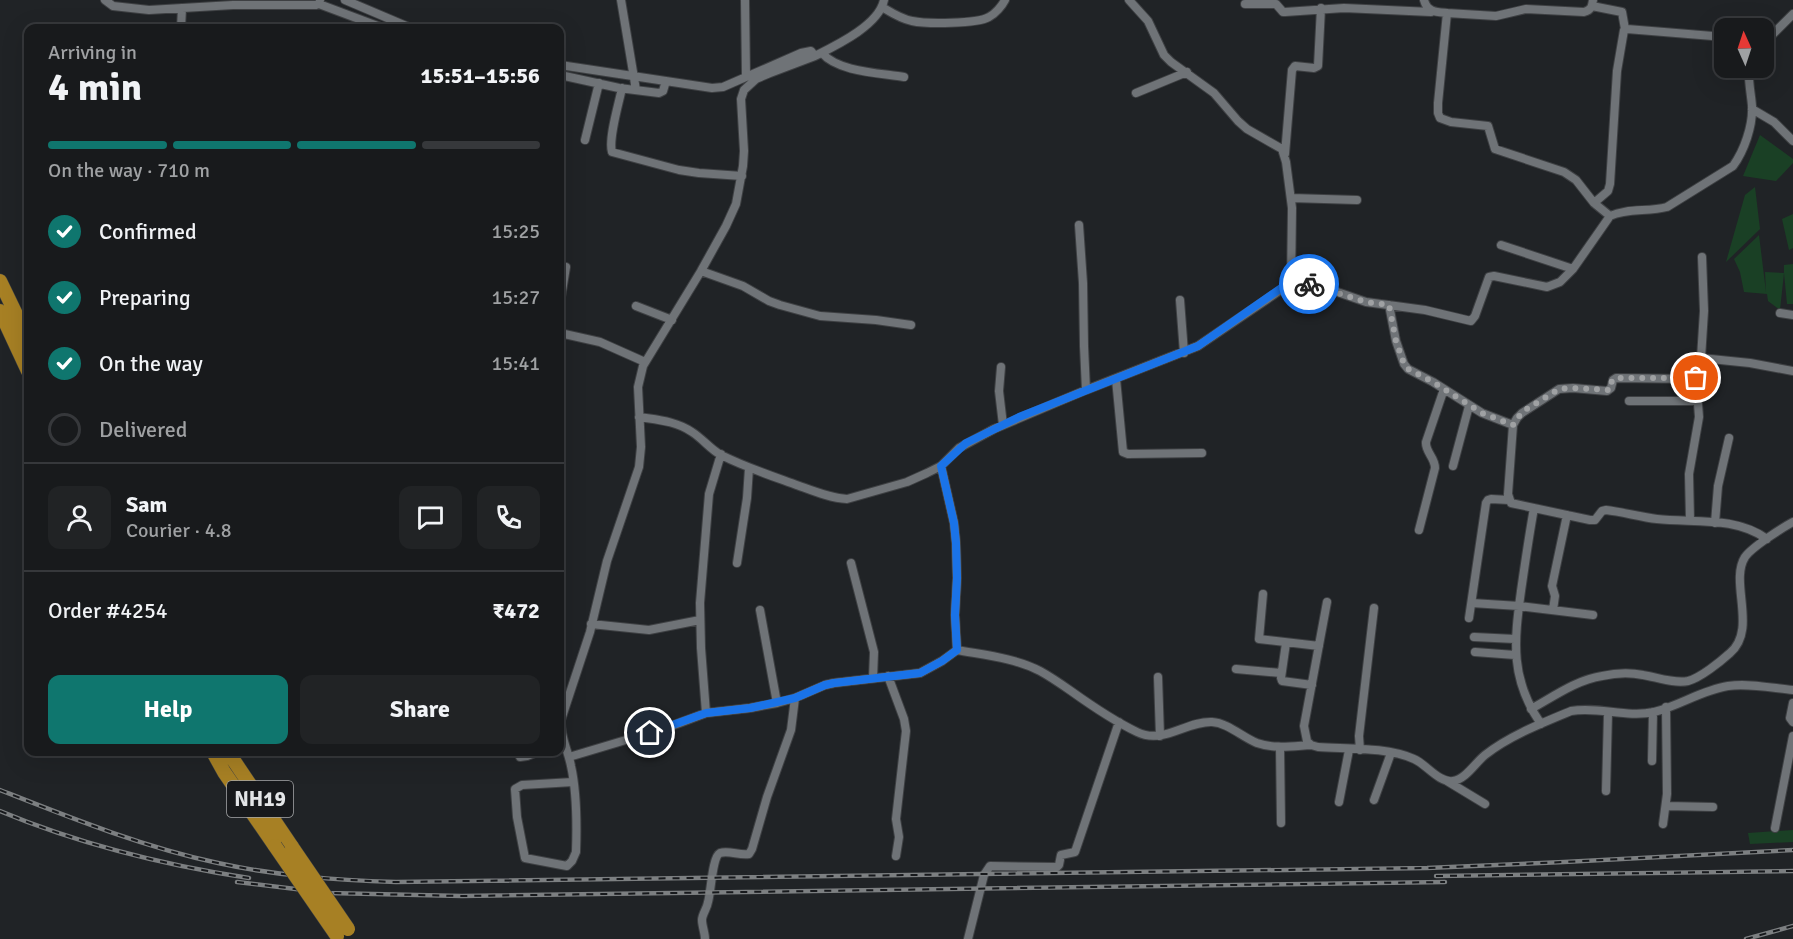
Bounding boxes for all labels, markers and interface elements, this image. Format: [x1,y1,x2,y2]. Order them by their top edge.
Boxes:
north arrow [1714,18,1774,78]
map controls [1714,18,1774,78]
text: Arriving in [48,40,137,65]
text: 15:51–15:56 [421,62,540,89]
text: 4 min [48,63,142,111]
text: On the way · 710 m [48,158,210,183]
icon: check [48,215,81,248]
text: Confirmed [99,218,197,245]
text: 15:25 [491,219,540,244]
courier [1279,254,1339,314]
icon: bike [1293,268,1326,301]
icon: check [48,281,81,314]
text: Preparing [99,284,191,311]
text: 15:27 [491,285,540,310]
icon: check [48,347,81,380]
text: On the way [99,350,203,377]
text: 15:41 [491,351,540,376]
pin [1670,352,1721,403]
icon: bag [1679,361,1712,394]
text: Delivered [99,416,187,443]
button: person [48,486,111,549]
button: chat [399,486,462,549]
button: phone [477,486,540,549]
text: Sam [126,491,167,518]
text: Courier · 4.8 [126,518,232,543]
text: Order #4254 [48,597,168,624]
text: ₹472 [492,597,540,624]
button: Help [48,675,288,744]
button: Share [300,675,540,744]
pin [624,707,675,758]
icon: home [633,716,666,749]
road number: NH19 [227,781,293,817]

